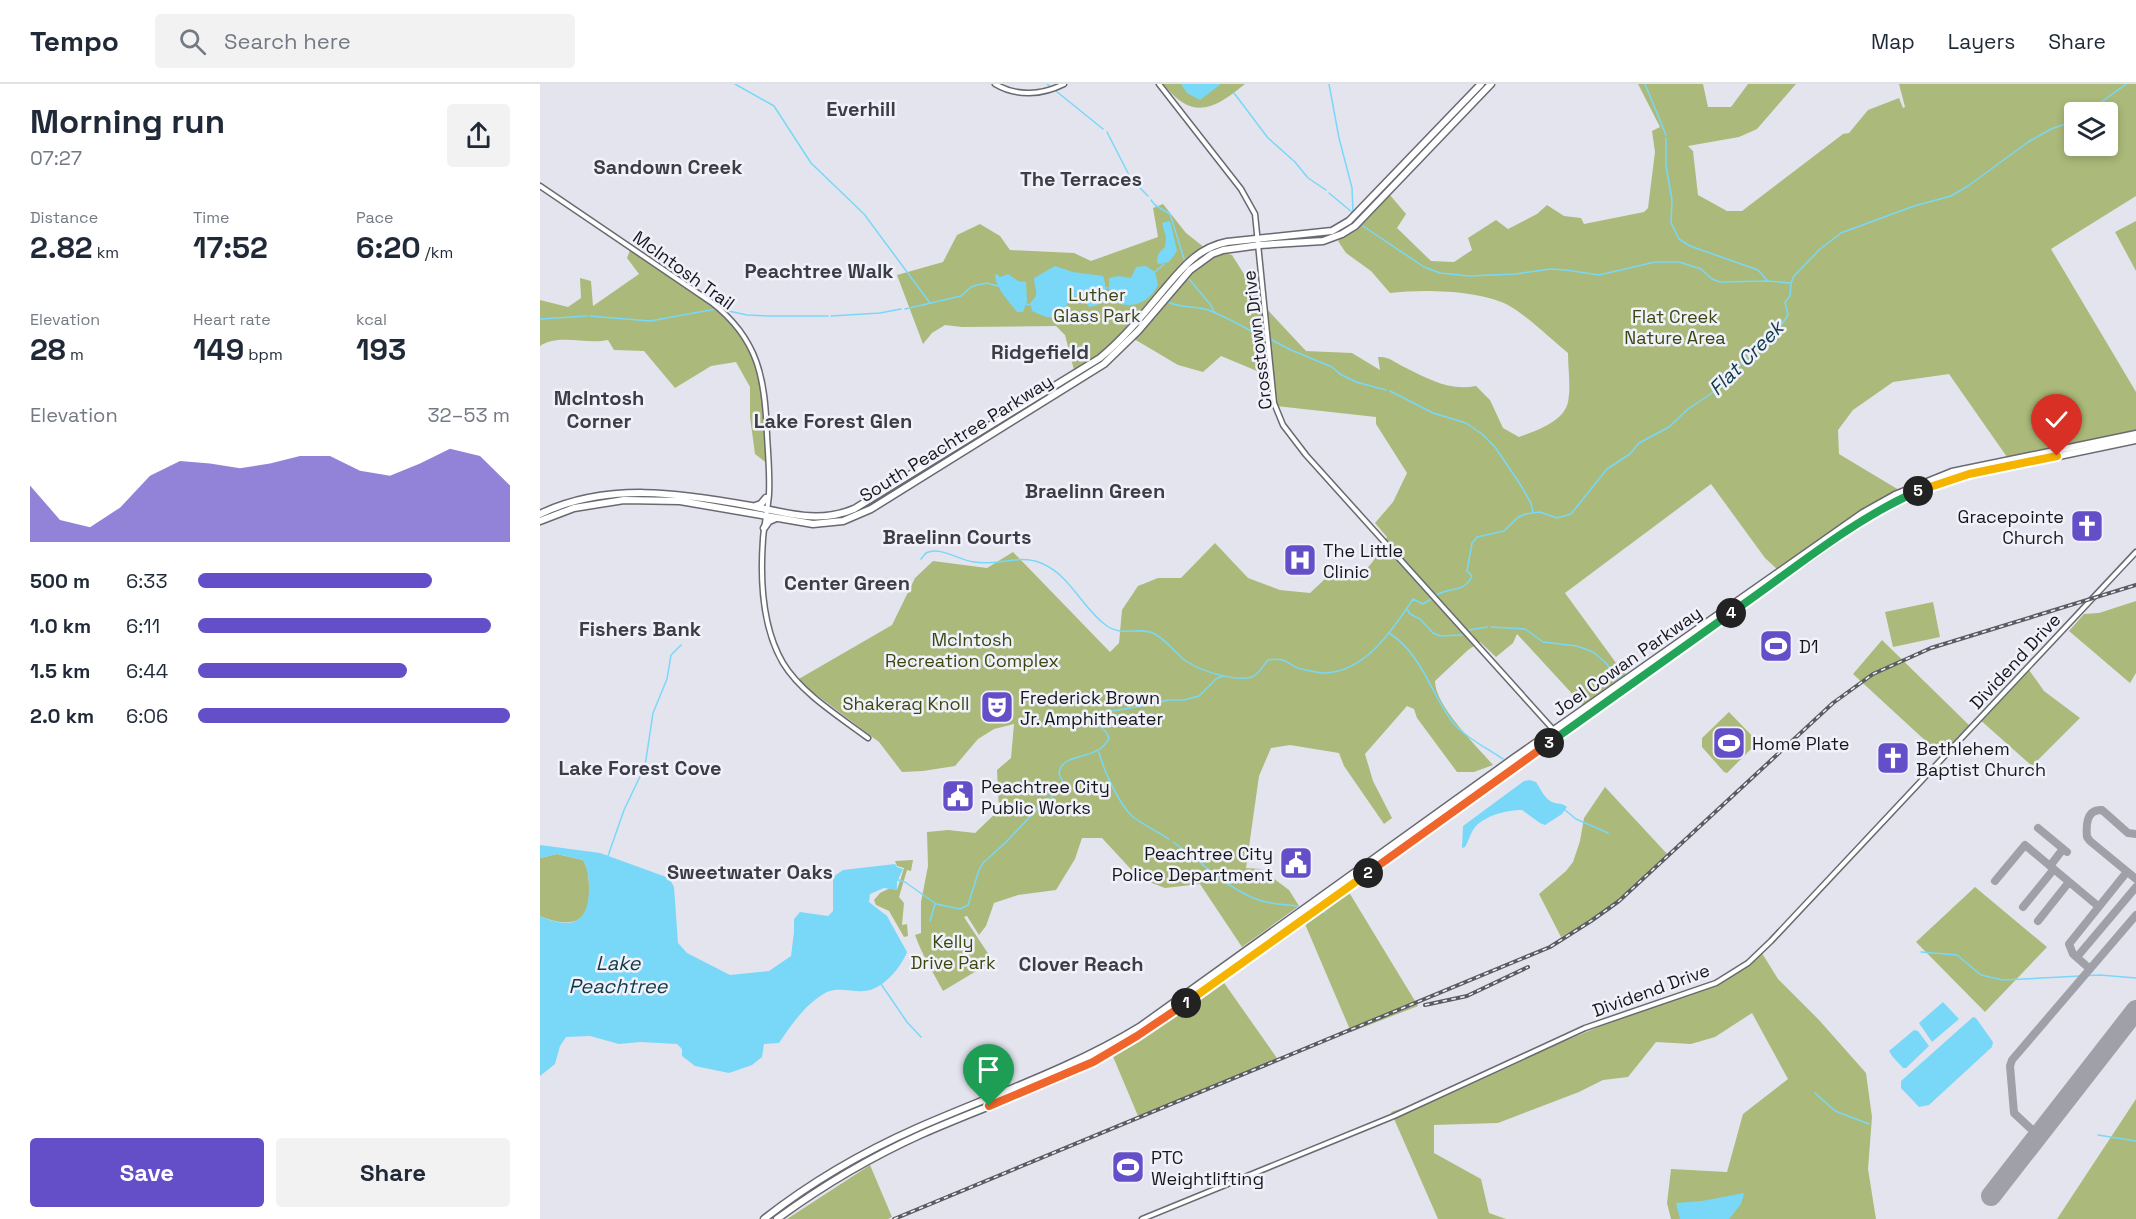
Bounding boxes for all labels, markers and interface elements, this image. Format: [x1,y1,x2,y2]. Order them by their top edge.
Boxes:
search box [155,14,575,68]
text: Tempo [30,23,119,59]
icon: search [176,25,209,58]
text: Search here [224,27,351,55]
text: Map [1871,28,1915,55]
text: Layers [1948,28,2015,55]
text: Share [2048,28,2106,55]
district label: Everhill [826,96,896,122]
text: Morning run [30,101,225,143]
map controls [2064,102,2118,156]
button: layers [2064,102,2118,156]
button: share [447,104,510,167]
text: 07:27 [30,145,82,171]
district label: Sandown Creek [594,154,742,180]
district label: The Terraces [1020,166,1142,192]
text: Distance [30,207,98,228]
text: Time [193,207,229,228]
text: Pace [356,207,393,228]
street label: McIntosh Trail [629,225,739,315]
text: 2.82 [30,228,93,267]
text: 17:52 [193,228,268,267]
text: 6:20 [356,228,421,267]
text: km [93,242,119,263]
text: /km [421,242,453,263]
district label: Peachtree Walk [744,258,894,284]
street label: Crosstown Drive [1237,269,1277,411]
park label: Luther Glass Park [1053,283,1141,327]
park label: Flat Creek Nature Area [1624,305,1726,349]
text: Elevation [30,309,100,330]
text: Heart rate [193,309,271,330]
text: kcal [356,309,387,330]
water label: Flat Creek [1703,314,1790,401]
text: 28 [30,330,66,369]
text: 149 [193,330,244,369]
text: 193 [356,330,406,369]
district label: Ridgefield [991,339,1089,365]
text: m [66,344,84,365]
text: bpm [244,344,283,365]
street label: South Peachtree Parkway [855,369,1057,507]
district label: McIntosh Corner [554,385,644,434]
pin [2031,394,2082,456]
text: Elevation [30,402,118,428]
text: 32–53 m [427,402,510,428]
icon: check [2040,403,2073,436]
district label: Lake Forest Glen [754,408,912,434]
pin: 5 [1903,476,1933,506]
district label: Braelinn Green [1025,478,1165,504]
text: 5 [1913,480,1923,501]
place label: Gracepointe Church [1958,505,2064,549]
church icon: Gracepointe Church [2069,508,2105,544]
district label: Braelinn Courts [882,524,1032,550]
place label: The Little Clinic [1323,539,1403,583]
hospital icon: The Little Clinic [1282,542,1318,578]
text: 500 m [30,568,90,594]
text: 6:33 [126,568,167,594]
district label: Center Green [784,570,910,596]
pin: 4 [1716,598,1746,628]
street label: Joel Cowan Parkway [1548,601,1706,721]
text: 4 [1726,602,1736,623]
street label: Dividend Drive [1965,608,2065,714]
text: 1.0 km [30,613,91,639]
text: 6:11 [126,613,160,639]
district label: Fishers Bank [579,616,701,642]
park label: McIntosh Recreation Complex [885,628,1059,672]
sports icon: D1 [1758,628,1794,664]
place label: D1 [1799,635,1818,658]
text: 1.5 km [30,658,90,684]
text: 6:44 [126,658,168,684]
place label: Frederick Brown Jr. Amphitheater [1020,686,1163,730]
theatre icon: Frederick Brown Jr. Amphitheater [979,689,1015,725]
park label: Shakerag Knoll [842,692,970,715]
text: 2.0 km [30,703,94,729]
text: 6:06 [126,703,168,729]
sports icon: Home Plate [1711,725,1747,761]
pin: 3 [1534,728,1564,758]
text: 3 [1544,732,1554,753]
place label: Home Plate [1752,732,1849,755]
place label: Bethlehem Baptist Church [1916,737,2046,781]
church icon: Bethlehem Baptist Church [1875,740,1911,776]
district label: Lake Forest Cove [558,755,722,781]
place label: Peachtree City Public Works [981,775,1110,819]
public building icon: Peachtree City Public Works [940,778,976,814]
place label: Peachtree City Police Department [1112,842,1273,886]
public building icon: Peachtree City Police Department [1278,845,1314,881]
pin: 2 [1353,858,1383,888]
district label: Sweetwater Oaks [667,859,833,885]
text: 2 [1363,862,1373,883]
park label: Kelly Drive Park [910,930,996,974]
water label: Lake Peachtree [569,950,669,999]
district label: Clover Reach [1019,951,1143,977]
street label: Dividend Drive [1589,958,1713,1022]
pin: 1 [1171,988,1201,1018]
text: 1 [1182,992,1190,1013]
pin [963,1044,1014,1106]
icon: arrive [972,1053,1005,1086]
button: Save [30,1138,264,1207]
button: Share [276,1138,510,1207]
place label: PTC Weightlifting [1151,1146,1264,1190]
sports icon: PTC Weightlifting [1110,1149,1146,1185]

